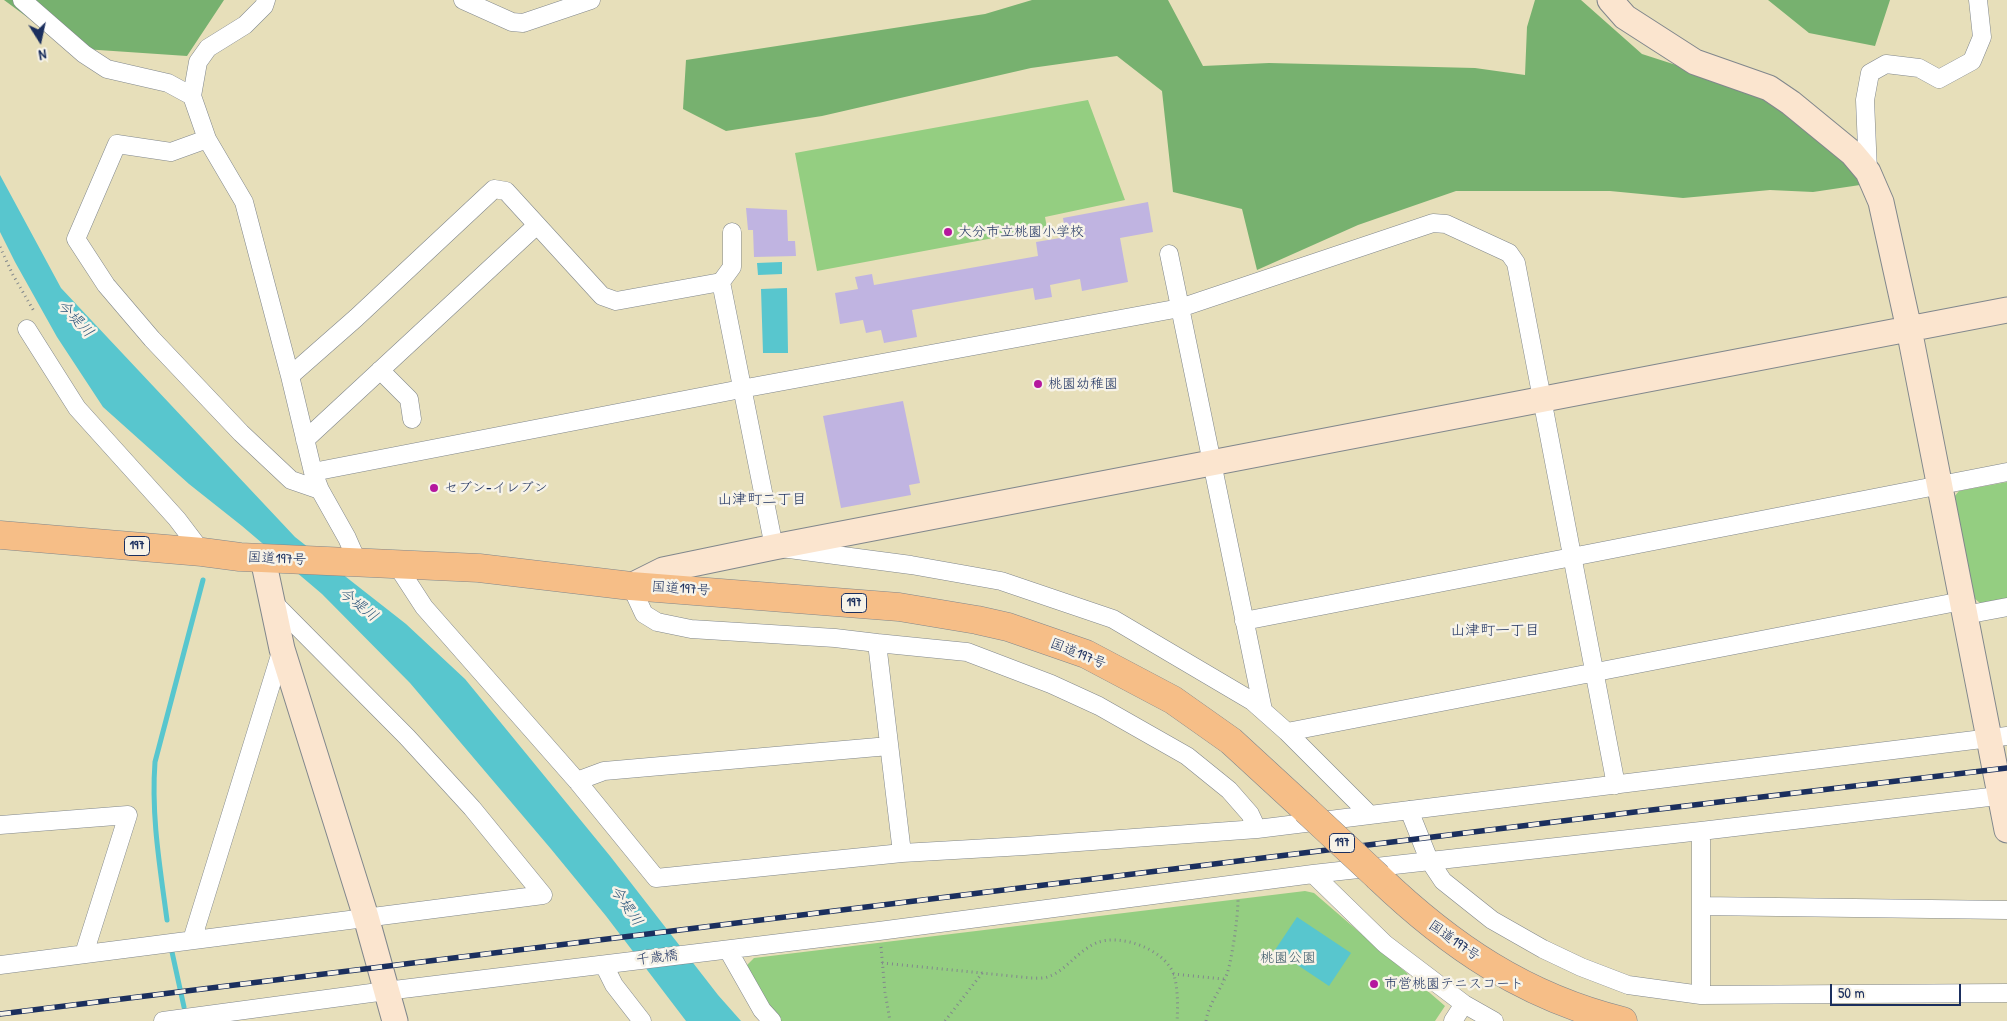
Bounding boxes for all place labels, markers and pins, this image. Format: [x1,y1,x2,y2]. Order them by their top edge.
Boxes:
place label: 大分市立桃園小学校 [958,224,1084,240]
marker: 大分市立桃園小学校 [942,226,954,238]
place label: 桃園幼稚園 [1048,376,1118,392]
marker: 桃園幼稚園 [1032,378,1044,390]
place label: セブン-イレブン [444,480,548,496]
marker: セブン-イレブン [428,482,440,494]
place label: 市営桃園テニスコート [1384,976,1524,992]
marker: 市営桃園テニスコート [1368,978,1380,990]

